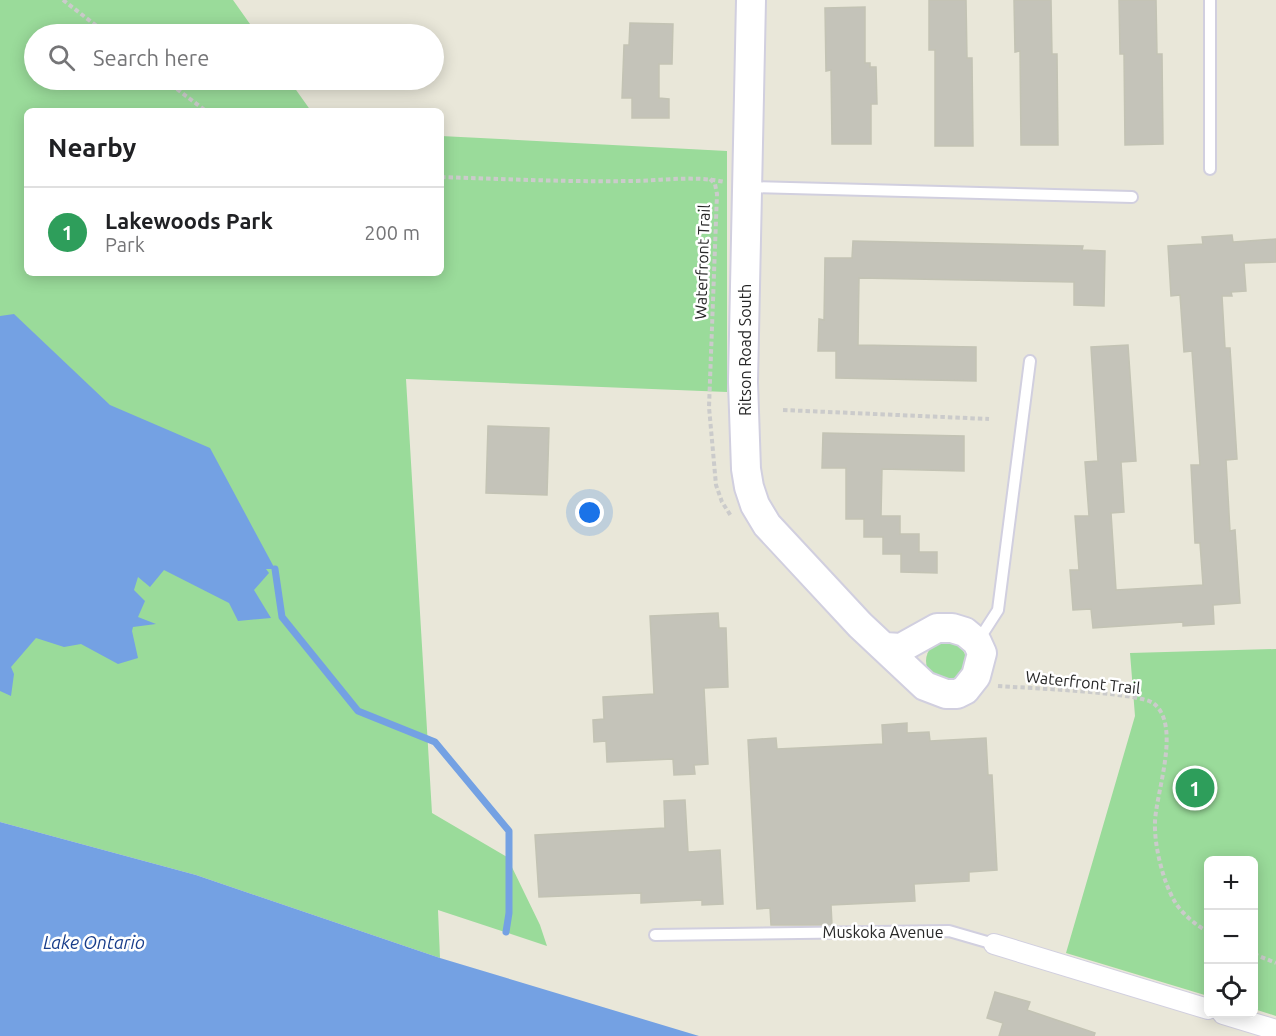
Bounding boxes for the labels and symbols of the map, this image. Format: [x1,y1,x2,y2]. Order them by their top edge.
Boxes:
street label: Waterfront Trail [691,204,713,320]
street label: Ritson Road South [736,284,754,416]
your location [575,498,604,527]
street label: Waterfront Trail [1025,667,1141,697]
pin: 1 [1176,766,1214,810]
street label: Muskoka Avenue [823,923,943,941]
water label: Lake Ontario [43,932,145,952]

